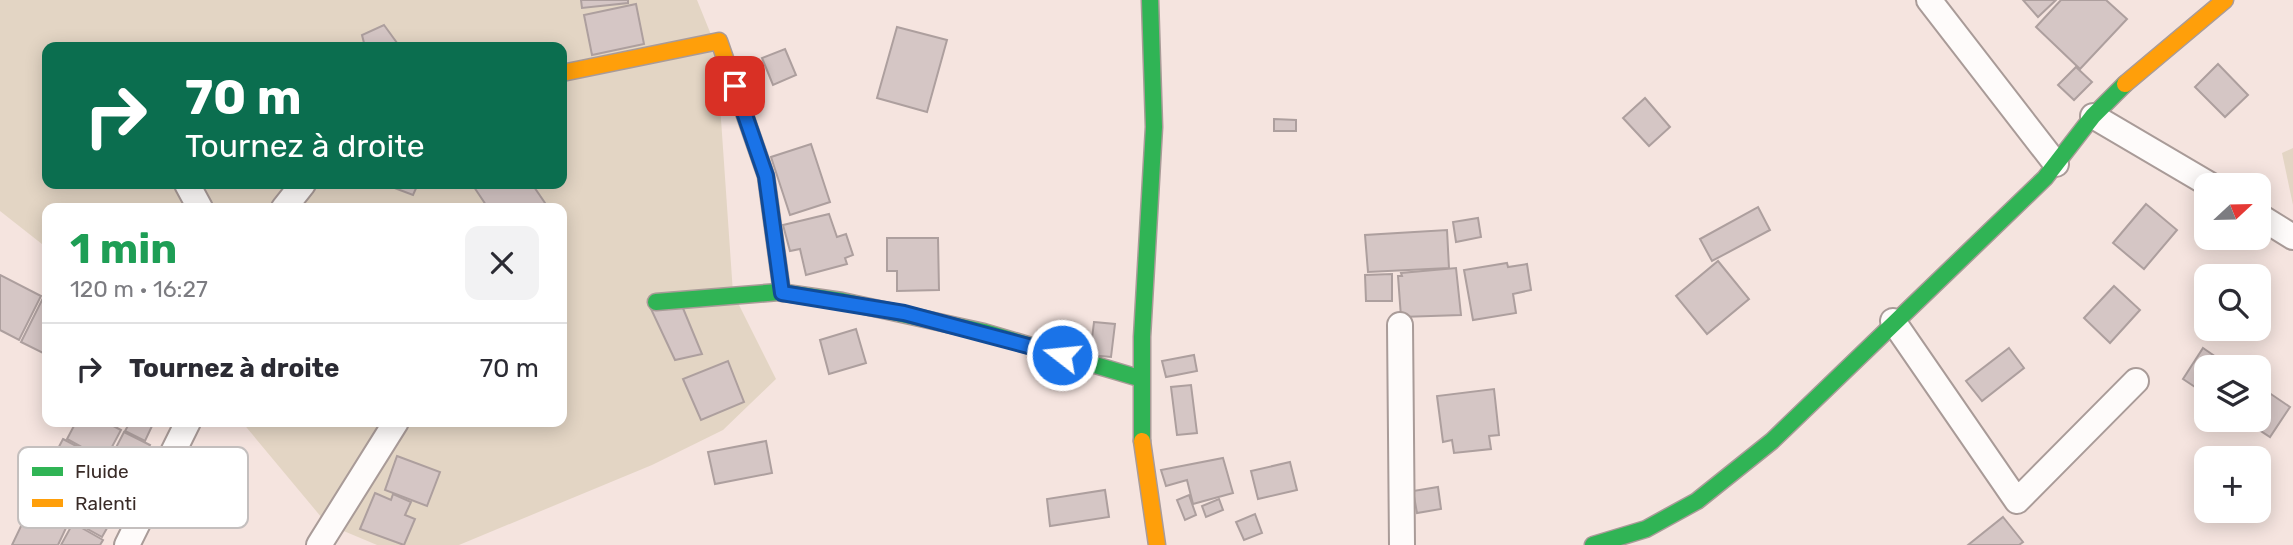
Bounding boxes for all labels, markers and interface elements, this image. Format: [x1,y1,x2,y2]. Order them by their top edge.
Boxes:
pin [705,56,765,116]
icon: arrive [716,67,754,105]
text: 70 m [185,68,302,126]
icon: right [70,70,161,161]
text: Tournez à droite [185,127,425,165]
north arrow [2194,173,2272,250]
map controls [2194,173,2271,523]
text: 1 min [70,224,177,274]
button: close [465,226,539,300]
button: search [2194,264,2271,341]
text: 120 m · 16:27 [70,275,208,303]
position arrow [1025,318,1099,392]
icon: right [70,350,108,388]
text: Tournez à droite [129,353,339,384]
text: 70 m [480,353,539,384]
button: layers [2194,355,2271,432]
button: + [2194,446,2271,523]
legend [18,447,248,528]
text: Fluide [75,460,129,483]
text: Ralenti [75,492,137,515]

